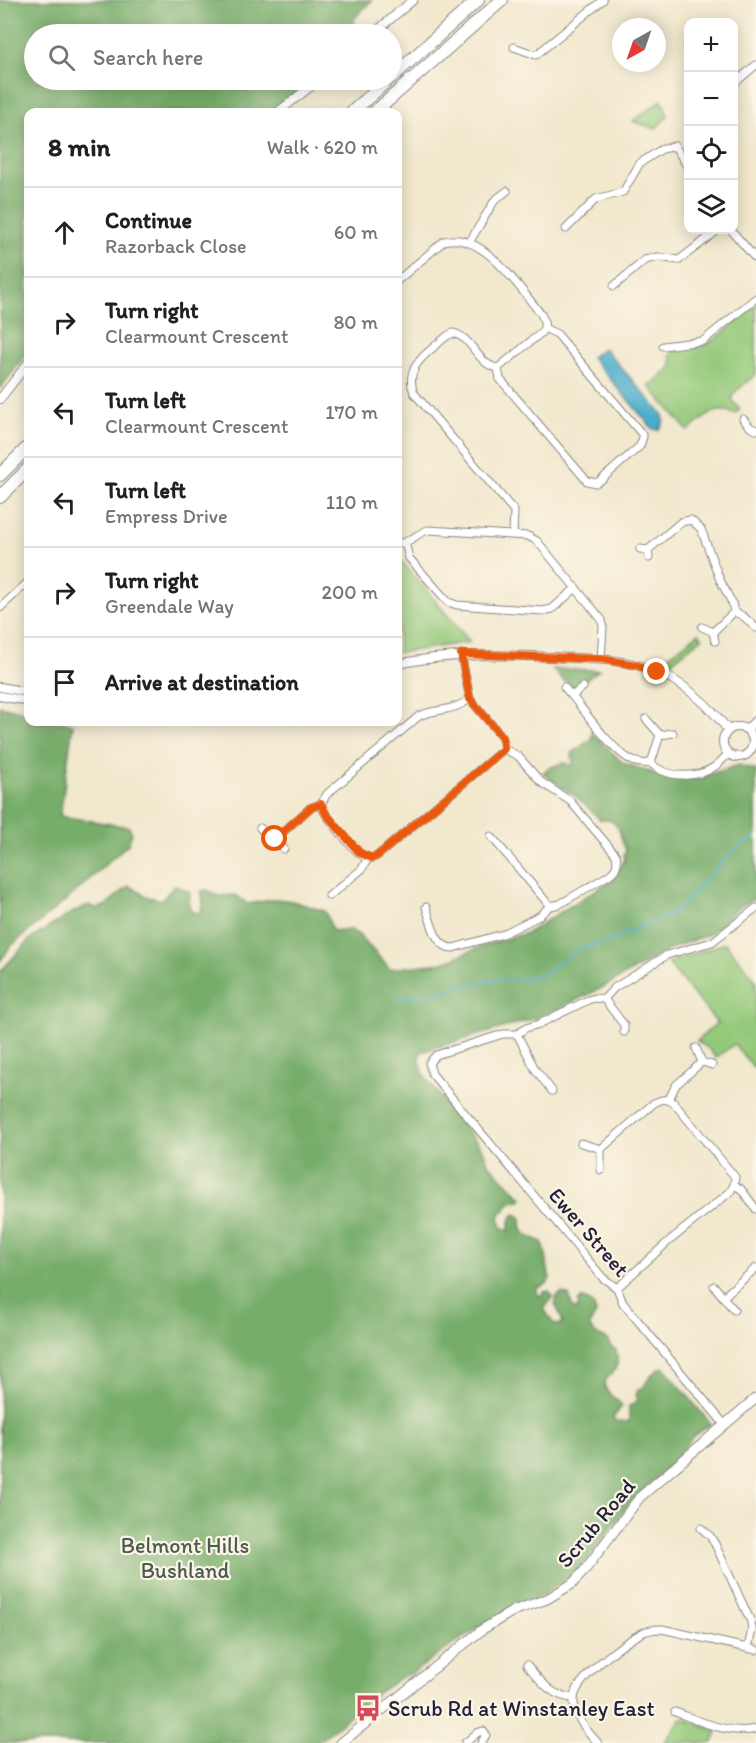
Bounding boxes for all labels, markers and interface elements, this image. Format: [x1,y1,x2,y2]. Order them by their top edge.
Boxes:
north arrow [612,18,666,72]
map controls [684,18,738,234]
button: + [684,18,738,72]
search box [24,24,402,90]
icon: search [45,41,78,74]
text: Search here [93,44,203,71]
button: − [684,72,738,126]
button: locate [684,126,738,180]
text: 8 min [48,131,110,163]
text: Walk · 620 m [267,135,378,159]
button: layers [684,180,738,234]
text: Continue [105,207,192,234]
icon: ahead [48,216,81,249]
text: 60 m [334,220,378,244]
text: Razorback Close [105,234,247,258]
text: Turn right [105,297,199,324]
icon: right [48,306,81,339]
text: 80 m [333,310,378,334]
text: Clearmount Crescent [105,324,289,348]
text: Turn left [105,387,186,414]
icon: left [48,396,81,429]
text: 170 m [325,400,378,424]
text: Clearmount Crescent [105,414,289,438]
text: Turn left [105,477,186,504]
icon: left [48,486,81,519]
text: 110 m [326,490,378,514]
text: Empress Drive [105,504,228,528]
text: Turn right [105,567,199,594]
icon: right [48,576,81,609]
text: 200 m [322,580,378,604]
text: Greendale Way [105,594,234,618]
route end [643,658,669,684]
icon: arrive [48,666,81,699]
text: Arrive at destination [105,669,299,696]
route start [261,825,287,851]
street label: Ewer Street [543,1182,635,1282]
street label: Scrub Road [551,1473,641,1573]
park label: Belmont Hills Bushland [121,1532,249,1584]
bus stop icon: Scrub Rd at Winstanley East [353,1693,383,1723]
place label: Scrub Rd at Winstanley East [388,1695,655,1722]

